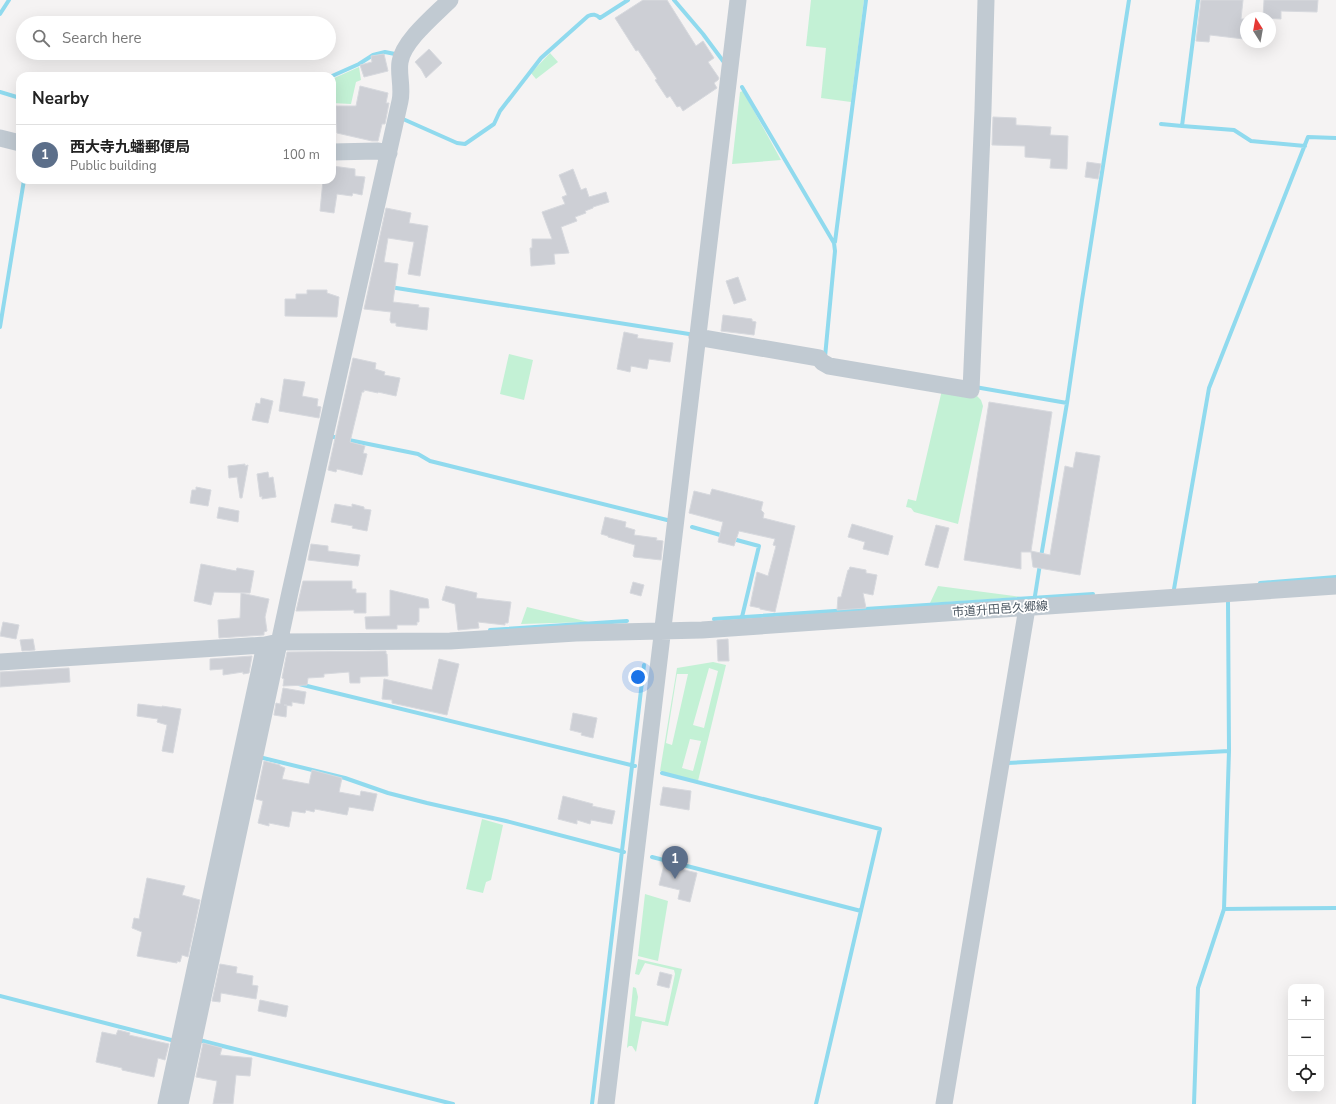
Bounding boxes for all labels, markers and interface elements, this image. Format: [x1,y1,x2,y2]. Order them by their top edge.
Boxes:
north arrow [1240,12,1276,48]
search box [16,16,336,60]
icon: search [30,27,52,49]
text: Search here [62,28,142,48]
text: Nearby [32,87,89,110]
text: 西大寺九蟠郵便局 [70,137,190,157]
text: 1 [41,146,49,164]
text: 100 m [282,146,320,164]
text: Public building [70,157,157,175]
street label: 市道升田邑久郷線 [952,598,1048,620]
your location [628,667,648,687]
pin: 1 [662,846,688,879]
map controls [1288,984,1324,1092]
button: + [1288,984,1324,1020]
button: − [1288,1020,1324,1056]
button: locate [1288,1056,1324,1092]

